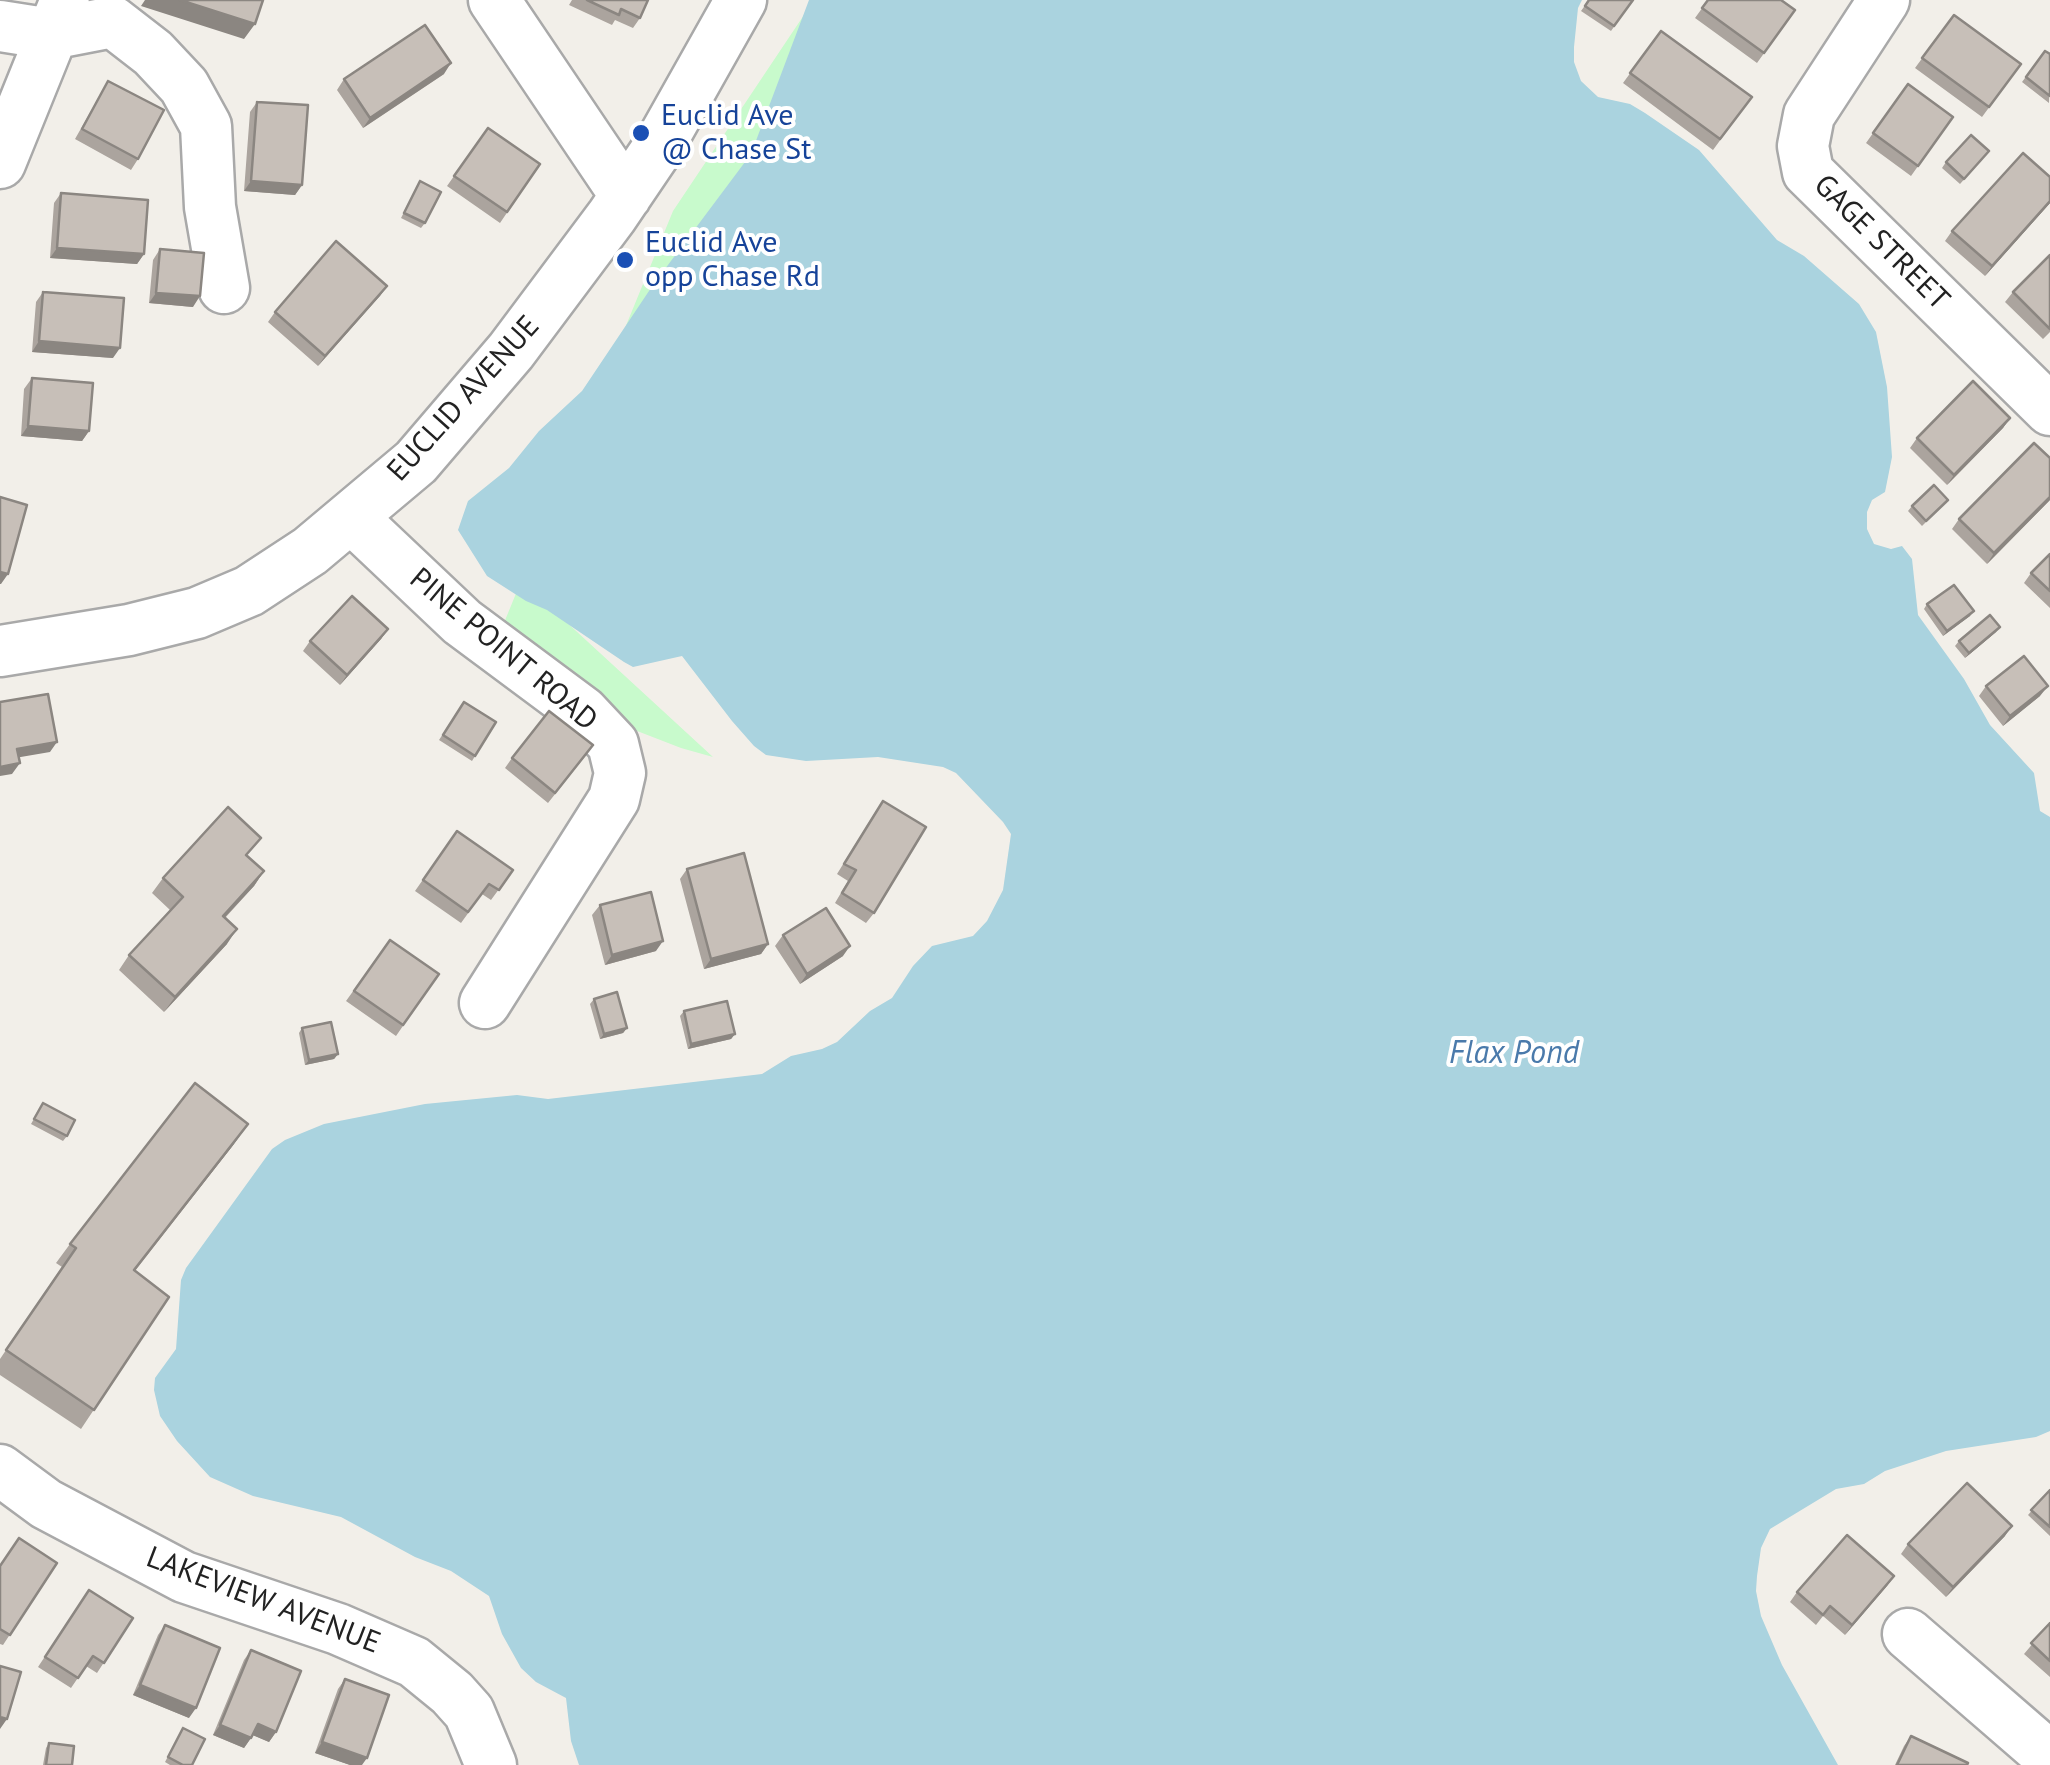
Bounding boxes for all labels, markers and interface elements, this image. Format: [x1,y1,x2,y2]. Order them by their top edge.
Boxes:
place label: Euclid Ave @ Chase St [661,98,811,168]
marker: Euclid Ave @ Chase St [630,122,652,144]
street label: GAGE STREET [1806,168,1956,318]
place label: Euclid Ave opp Chase Rd [645,225,820,296]
marker: Euclid Ave opp Chase Rd [614,249,636,271]
street label: EUCLID AVENUE [380,309,548,489]
street label: PINE POINT ROAD [402,561,604,739]
water label: Flax Pond [1449,1035,1579,1073]
street label: LAKEVIEW AVENUE [141,1540,385,1662]

